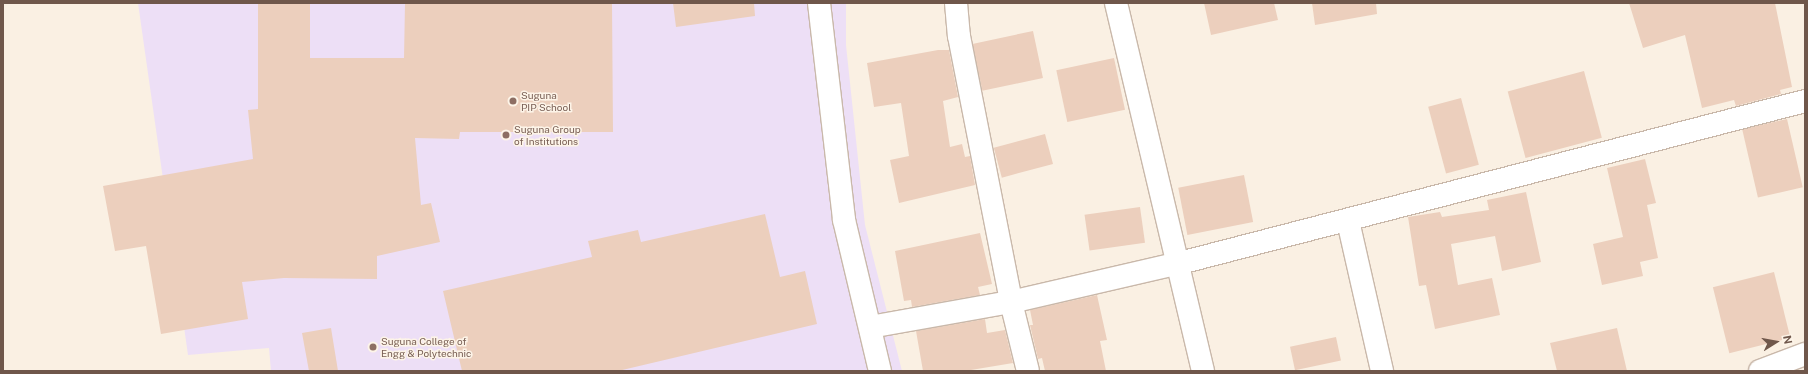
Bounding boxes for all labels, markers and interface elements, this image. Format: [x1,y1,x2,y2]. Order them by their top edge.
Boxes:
place label: Suguna PIP School [521,89,571,112]
marker: Suguna PIP School [508,96,518,106]
place label: Suguna Group of Institutions [514,123,581,146]
marker: Suguna Group of Institutions [501,130,511,140]
north arrow [1756,322,1796,362]
text: N [1781,334,1794,345]
place label: Suguna College of Engg & Polytechnic [381,335,471,358]
marker: Suguna College of Engg & Polytechnic [368,342,378,352]

